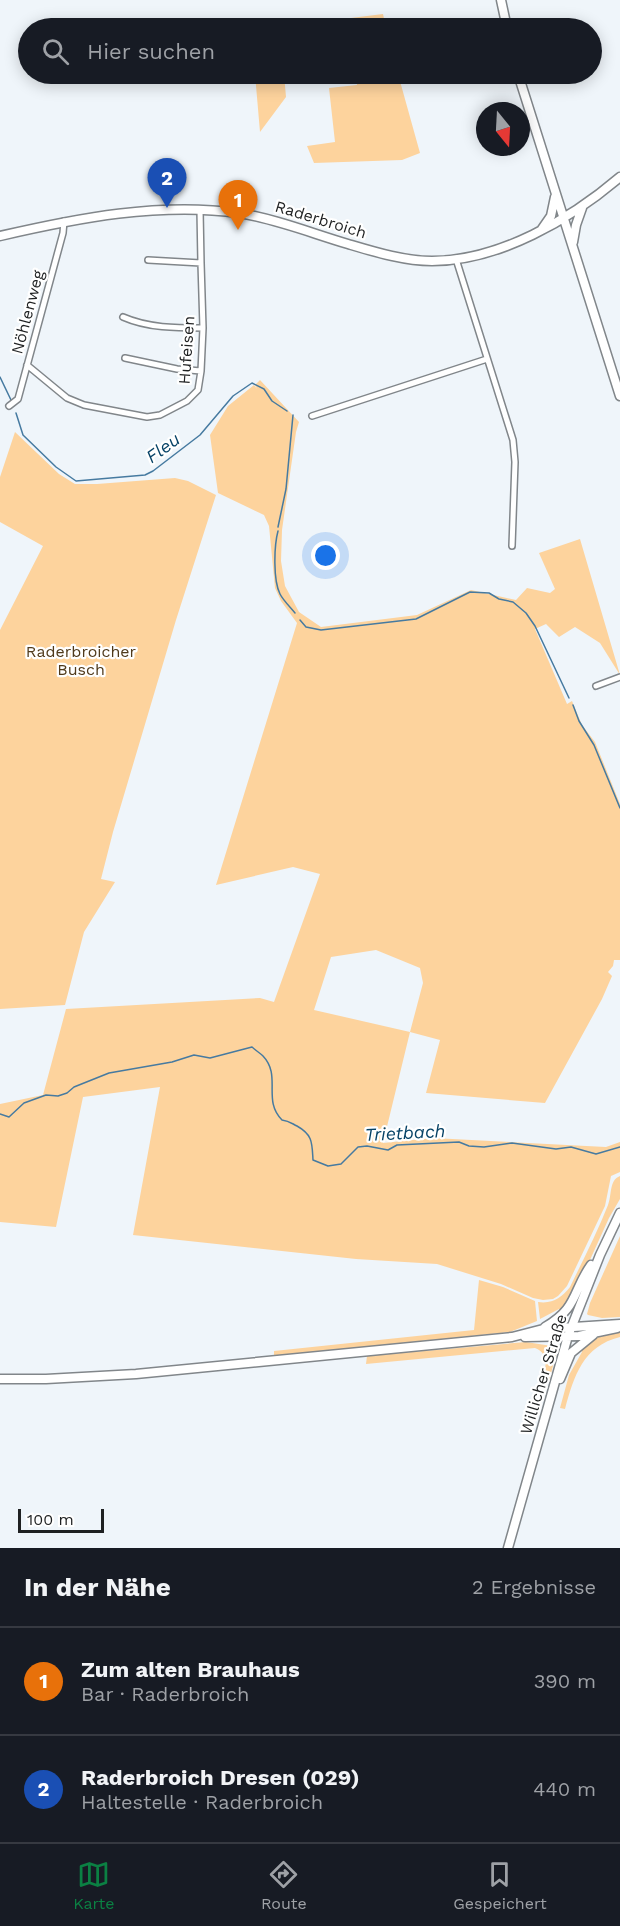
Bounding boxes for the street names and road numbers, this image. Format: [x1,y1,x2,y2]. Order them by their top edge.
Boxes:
street label: Raderbroich [273,197,369,242]
street label: Nöhlenweg [7,268,48,356]
street label: Hufeisen [175,315,198,385]
street label: Willicher Straße [516,1312,571,1437]

